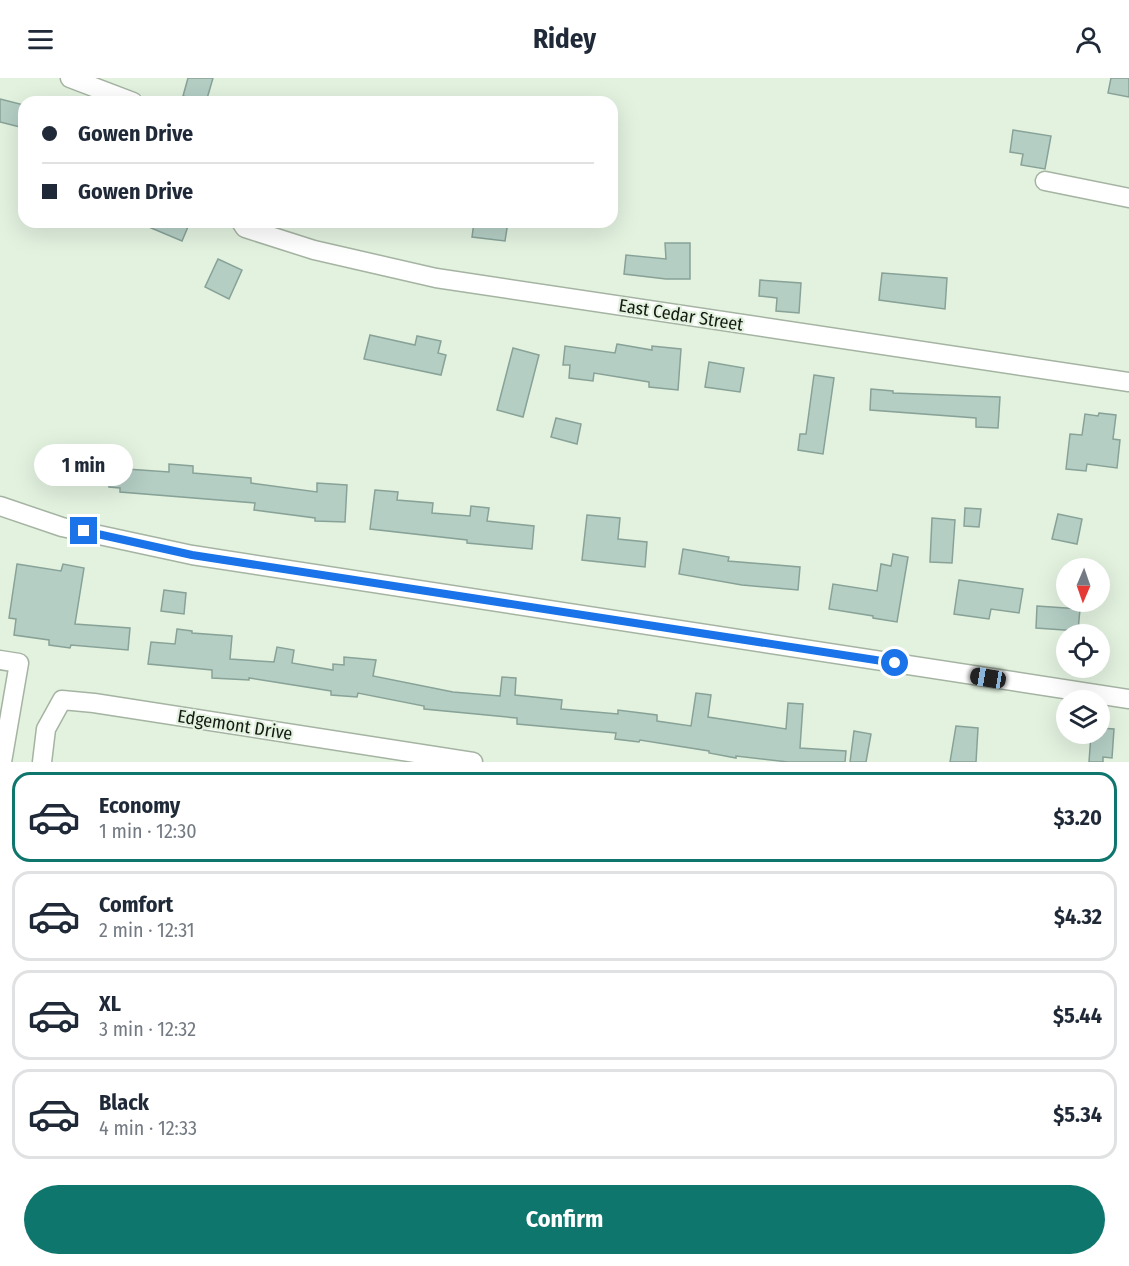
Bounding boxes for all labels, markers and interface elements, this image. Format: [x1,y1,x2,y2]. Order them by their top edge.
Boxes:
icon: menu [24,23,57,56]
text: Ridey [533,23,596,55]
icon: person [1072,23,1105,56]
text: Gowen Drive [78,120,193,147]
text: Gowen Drive [78,178,193,205]
street label: East Cedar Street [617,294,745,336]
callout: 1 min [34,444,134,486]
text: 1 min [62,453,105,477]
route end [70,517,97,544]
north arrow [1056,558,1110,612]
map controls [1056,558,1110,744]
button: locate [1056,624,1110,678]
route start [881,649,908,676]
car [969,666,1007,690]
button: layers [1056,690,1110,744]
street label: Edgemont Drive [176,705,294,745]
icon: car [27,790,81,844]
text: Economy [99,792,180,819]
text: $3.20 [1053,804,1102,831]
text: 1 min · 12:30 [99,819,197,843]
icon: car [27,889,81,943]
text: Comfort [99,891,173,918]
text: $4.32 [1054,903,1102,930]
text: 2 min · 12:31 [99,918,195,942]
icon: car [27,988,81,1042]
text: XL [99,990,121,1017]
text: $5.44 [1053,1002,1102,1029]
text: 3 min · 12:32 [99,1017,196,1041]
icon: car [27,1087,81,1141]
text: Black [99,1089,149,1116]
text: $5.34 [1053,1101,1102,1128]
text: 4 min · 12:33 [99,1116,197,1140]
button: Confirm [24,1185,1105,1254]

